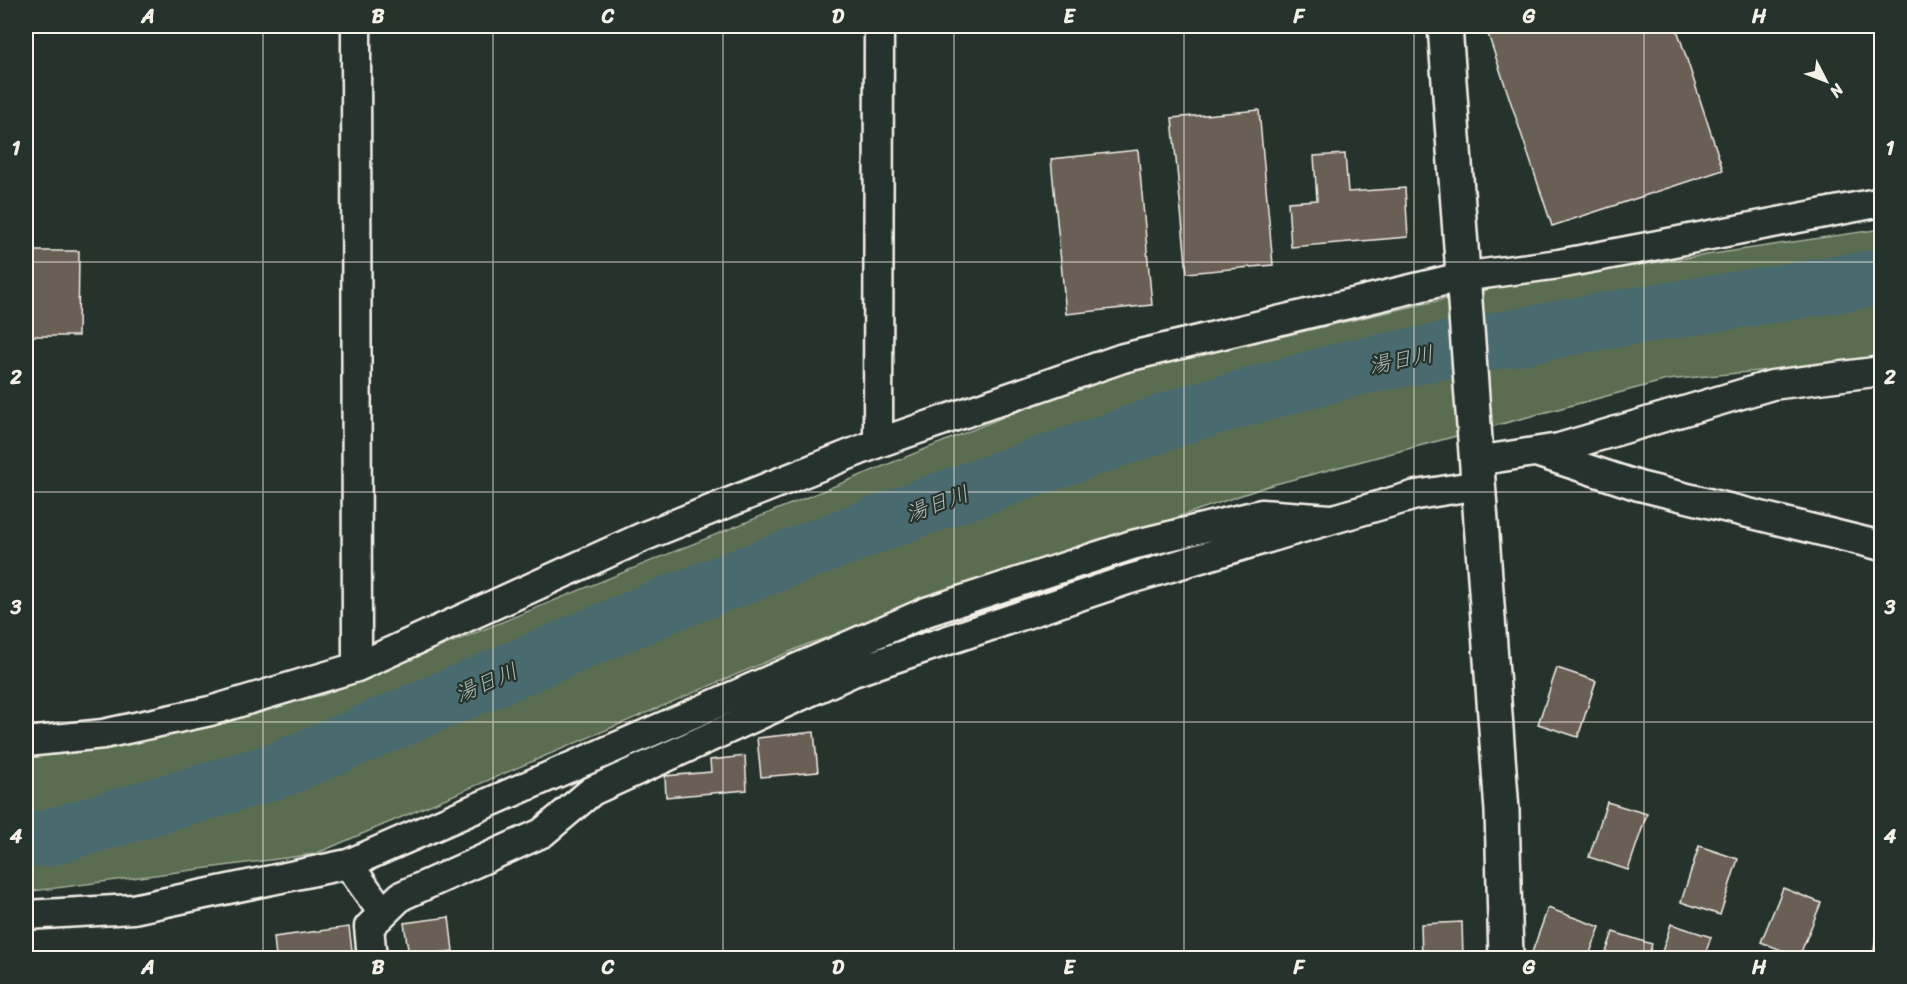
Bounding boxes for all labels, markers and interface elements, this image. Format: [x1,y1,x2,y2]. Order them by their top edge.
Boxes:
text: A [140,0,155,34]
text: B [372,0,385,34]
text: C [601,0,615,34]
text: D [832,0,845,34]
text: E [1063,0,1076,34]
text: F [1293,0,1306,34]
text: G [1522,0,1536,34]
text: H [1751,0,1767,34]
north arrow [1796,51,1856,111]
text: N [1822,76,1852,105]
text: 1 [12,131,21,166]
text: 1 [1886,131,1895,166]
water label: 湯日川 [1365,334,1437,385]
text: 2 [9,360,22,395]
text: 2 [1883,360,1896,395]
water label: 湯日川 [899,474,975,533]
text: 3 [10,590,22,625]
text: 3 [1884,590,1896,625]
water label: 湯日川 [448,652,524,713]
text: 4 [9,819,23,854]
text: 4 [1883,819,1897,854]
text: A [140,950,155,984]
text: B [372,950,385,984]
text: C [601,950,615,984]
text: D [832,950,845,984]
text: E [1063,950,1076,984]
text: F [1293,950,1306,984]
text: G [1522,950,1536,984]
text: H [1751,950,1767,984]

